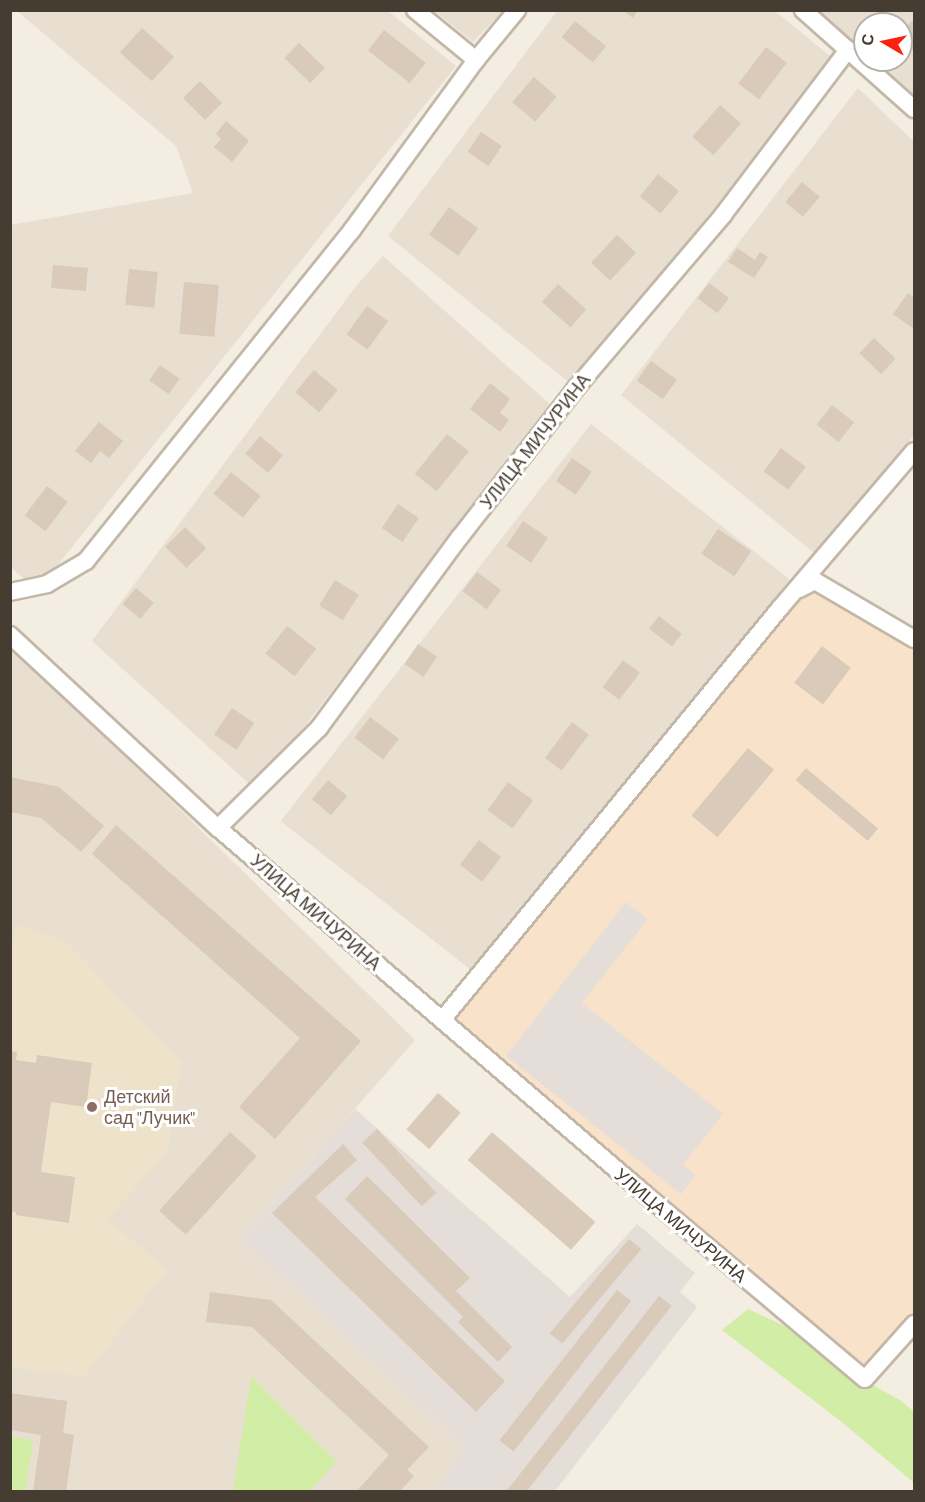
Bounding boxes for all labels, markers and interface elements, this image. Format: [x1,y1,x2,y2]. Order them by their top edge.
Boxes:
north arrow [853,12,913,72]
text: С [856,32,877,47]
street label: УЛИЦА МИЧУРИНА [475,369,595,513]
street label: УЛИЦА МИЧУРИНА [246,849,386,975]
place label: Детский сад "Лучик" [104,1086,195,1128]
marker: Детский сад "Лучик" [85,1100,99,1114]
street label: УЛИЦА МИЧУРИНА [611,1163,751,1287]

